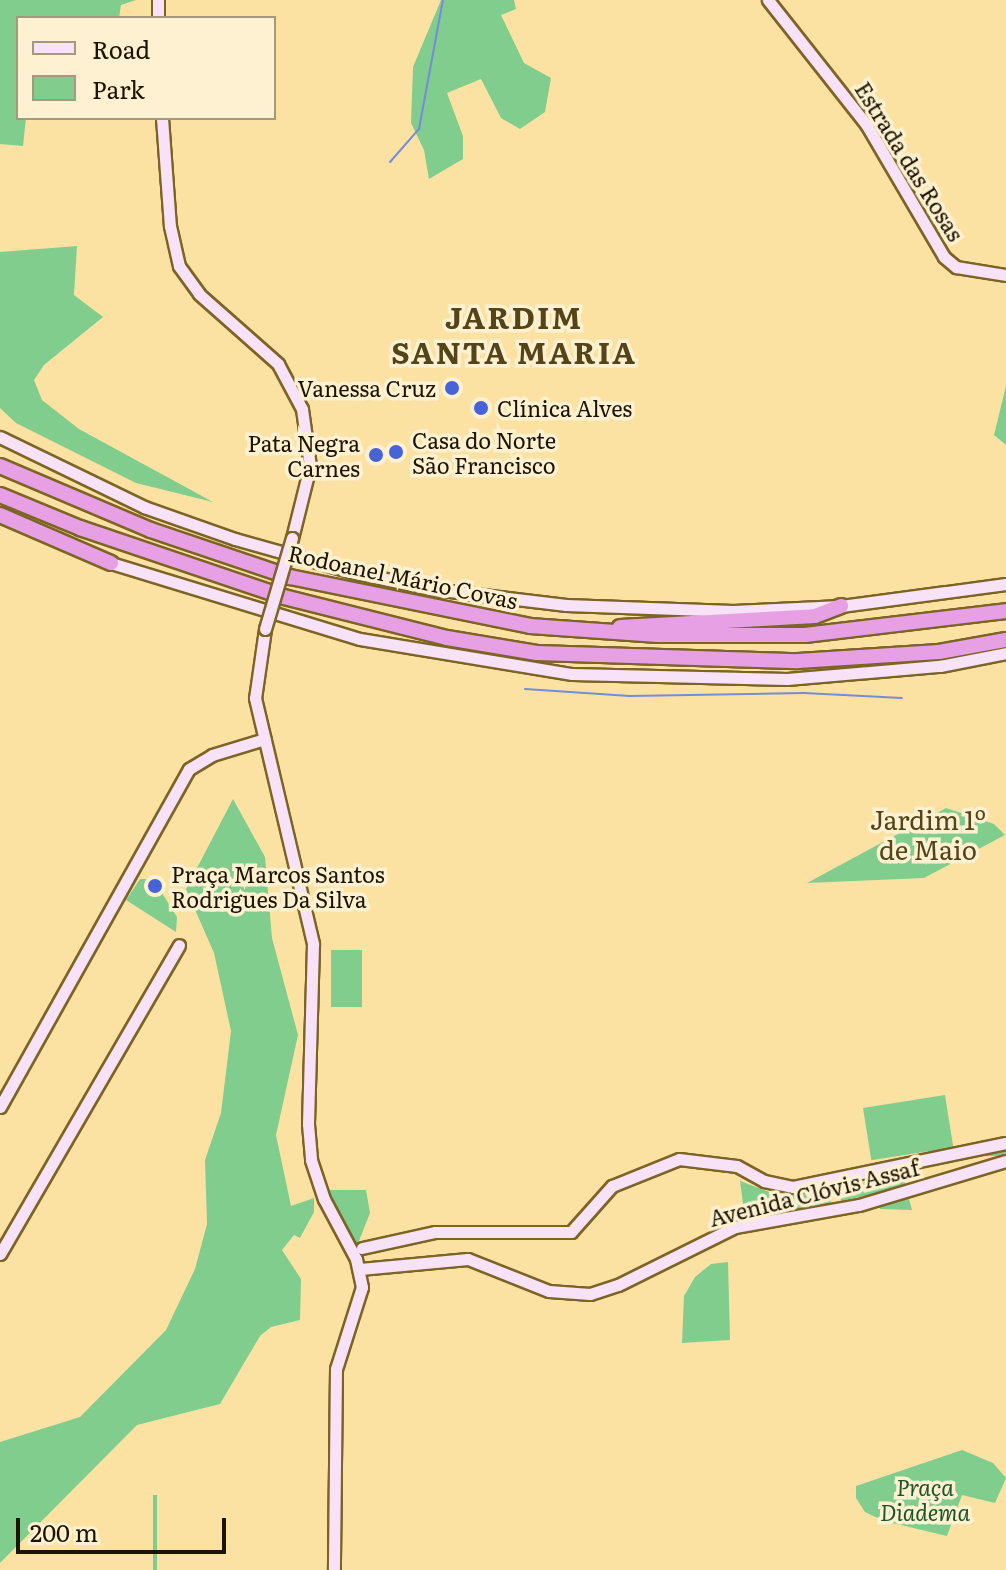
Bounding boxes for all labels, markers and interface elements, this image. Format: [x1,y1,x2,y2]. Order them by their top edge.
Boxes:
legend [16,16,276,120]
text: Road [92,31,150,66]
text: Park [92,71,145,106]
street label: Estrada das Rosas [850,76,970,246]
district label: JARDIM SANTA MARIA [391,298,637,368]
place label: Vanessa Cruz [298,375,436,401]
marker: Vanessa Cruz [443,379,461,397]
place label: Clínica Alves [497,395,632,421]
marker: Clínica Alves [472,399,490,417]
place label: Casa do Norte São Francisco [412,426,556,478]
place label: Pata Negra Carnes [247,429,360,480]
marker: Casa do Norte São Francisco [387,443,405,461]
marker: Pata Negra Carnes [367,446,385,464]
street label: Rodoanel Mário Covas [286,539,520,613]
district label: Jardim 1º de Maio [870,803,986,864]
place label: Praça Marcos Santos Rodrigues Da Silva [171,860,385,912]
marker: Praça Marcos Santos Rodrigues Da Silva [146,877,164,895]
street label: Avenida Clóvis Assaf [706,1153,922,1231]
park label: Praça Diadema [880,1473,970,1524]
scale bar [20,1502,230,1552]
text: 200 m [30,1514,98,1549]

